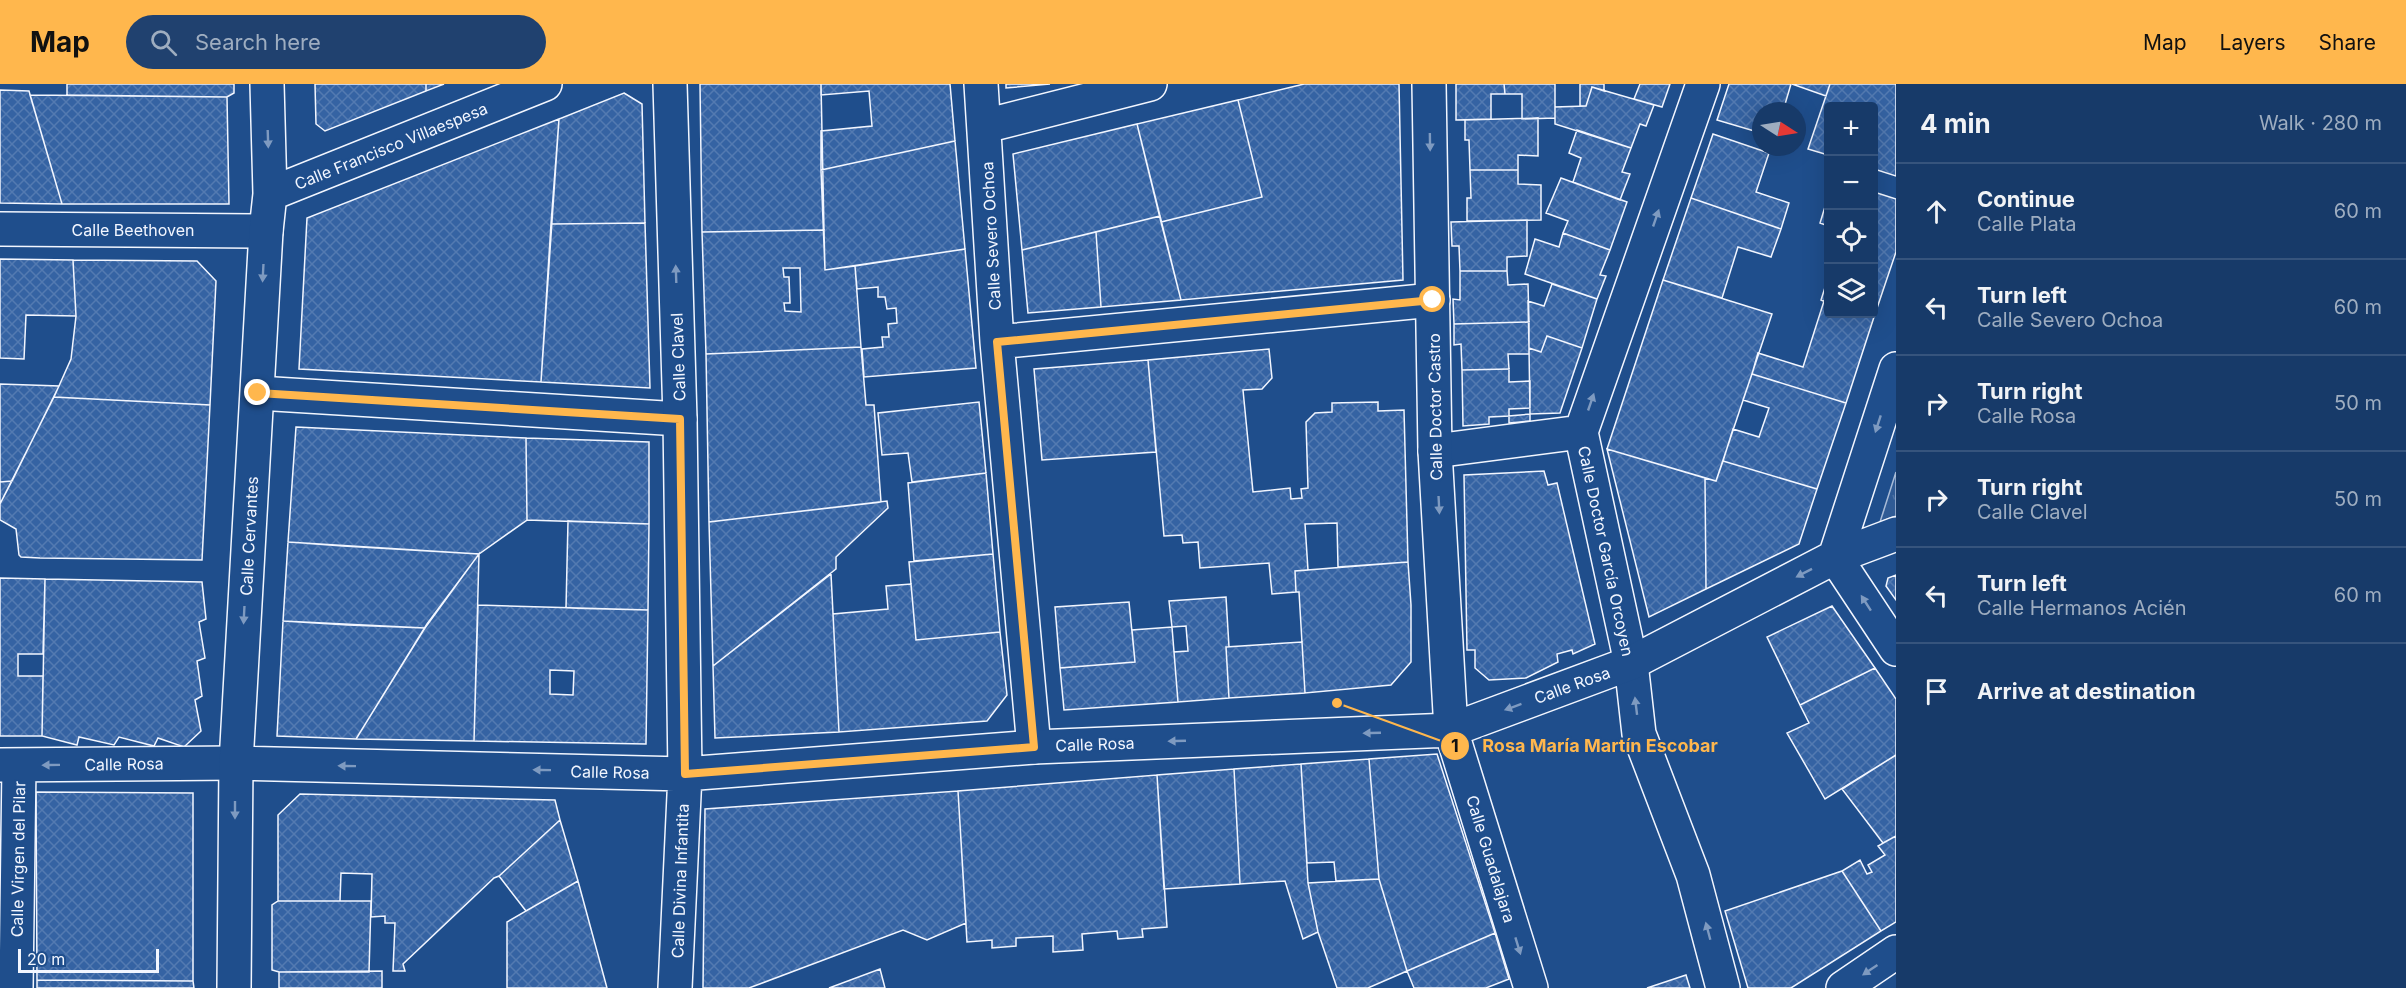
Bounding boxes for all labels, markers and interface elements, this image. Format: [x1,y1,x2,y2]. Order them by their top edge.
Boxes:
search box [126,15,546,69]
text: Map [30,25,90,59]
icon: search [147,26,180,59]
text: Search here [195,29,321,55]
text: Map [2143,30,2187,55]
text: Layers [2220,30,2286,55]
text: Share [2319,30,2376,55]
street label: Calle Francisco Villaespesa [292,98,490,194]
north arrow [1752,102,1806,156]
map controls [1824,102,1878,318]
button: + [1824,102,1878,156]
text: 4 min [1920,108,1991,139]
text: Walk · 280 m [2259,111,2382,135]
one-way arrow [264,130,273,149]
one-way arrow [1425,133,1435,152]
button: − [1824,156,1878,210]
street label: Calle Severo Ochoa [977,161,1005,311]
text: Continue [1977,186,2075,212]
icon: ahead [1920,195,1953,228]
text: 60 m [2334,199,2382,223]
one-way arrow [1652,209,1662,227]
button: locate [1824,210,1878,264]
text: Calle Plata [1977,212,2077,236]
street label: Calle Beethoven [72,220,194,240]
one-way arrow [259,264,268,283]
button: layers [1824,264,1878,318]
one-way arrow [671,265,680,284]
text: Turn left [1977,282,2067,308]
route start [1419,286,1445,312]
icon: left [1920,291,1953,324]
text: 60 m [2334,295,2382,319]
text: Calle Severo Ochoa [1977,308,2163,332]
street label: Calle Clavel [666,312,690,402]
street label: Calle Doctor Castro [1424,333,1446,481]
text: Turn right [1977,378,2083,404]
route end [244,379,270,405]
icon: right [1920,387,1953,420]
text: 50 m [2334,391,2382,415]
one-way arrow [1587,392,1597,410]
text: Calle Rosa [1977,404,2076,428]
one-way arrow [1873,415,1882,433]
street label: Calle Doctor García Orcoyen [1574,444,1638,658]
text: Turn right [1977,474,2083,500]
street label: Calle Cervantes [236,476,262,596]
icon: right [1920,483,1953,516]
text: 50 m [2334,487,2382,511]
one-way arrow [1434,496,1443,515]
text: Calle Clavel [1977,500,2088,524]
one-way arrow [1795,568,1812,578]
text: Turn left [1977,570,2067,596]
icon: left [1920,579,1953,612]
text: 60 m [2334,583,2382,607]
one-way arrow [1860,595,1871,611]
text: Calle Hermanos Acién [1977,596,2186,620]
one-way arrow [240,605,249,624]
street label: Calle Rosa [1531,662,1613,708]
icon: arrive [1920,675,1953,708]
text: Arrive at destination [1977,678,2196,704]
one-way arrow [1631,697,1641,716]
one-way arrow [1503,702,1521,712]
one-way arrow [1363,728,1382,738]
callout: Rosa María Martín Escobar [1440,728,1730,764]
street label: Calle Rosa [1055,733,1135,755]
text: 1 [1451,735,1459,756]
text: Rosa María Martín Escobar [1482,735,1718,756]
one-way arrow [1168,736,1187,746]
street label: Calle Rosa [84,753,164,775]
one-way arrow [42,760,61,770]
one-way arrow [338,761,357,770]
street label: Calle Rosa [570,761,650,783]
one-way arrow [533,766,552,775]
street label: Calle Virgen del Pilar [7,781,29,937]
street label: Calle Guadalajara [1462,793,1520,925]
one-way arrow [231,800,240,819]
street label: Calle Divina Infantita [667,803,693,959]
one-way arrow [1702,922,1712,941]
one-way arrow [1514,937,1523,955]
scale bar [18,946,159,974]
text: 20 m [27,949,65,969]
one-way arrow [1862,964,1878,976]

